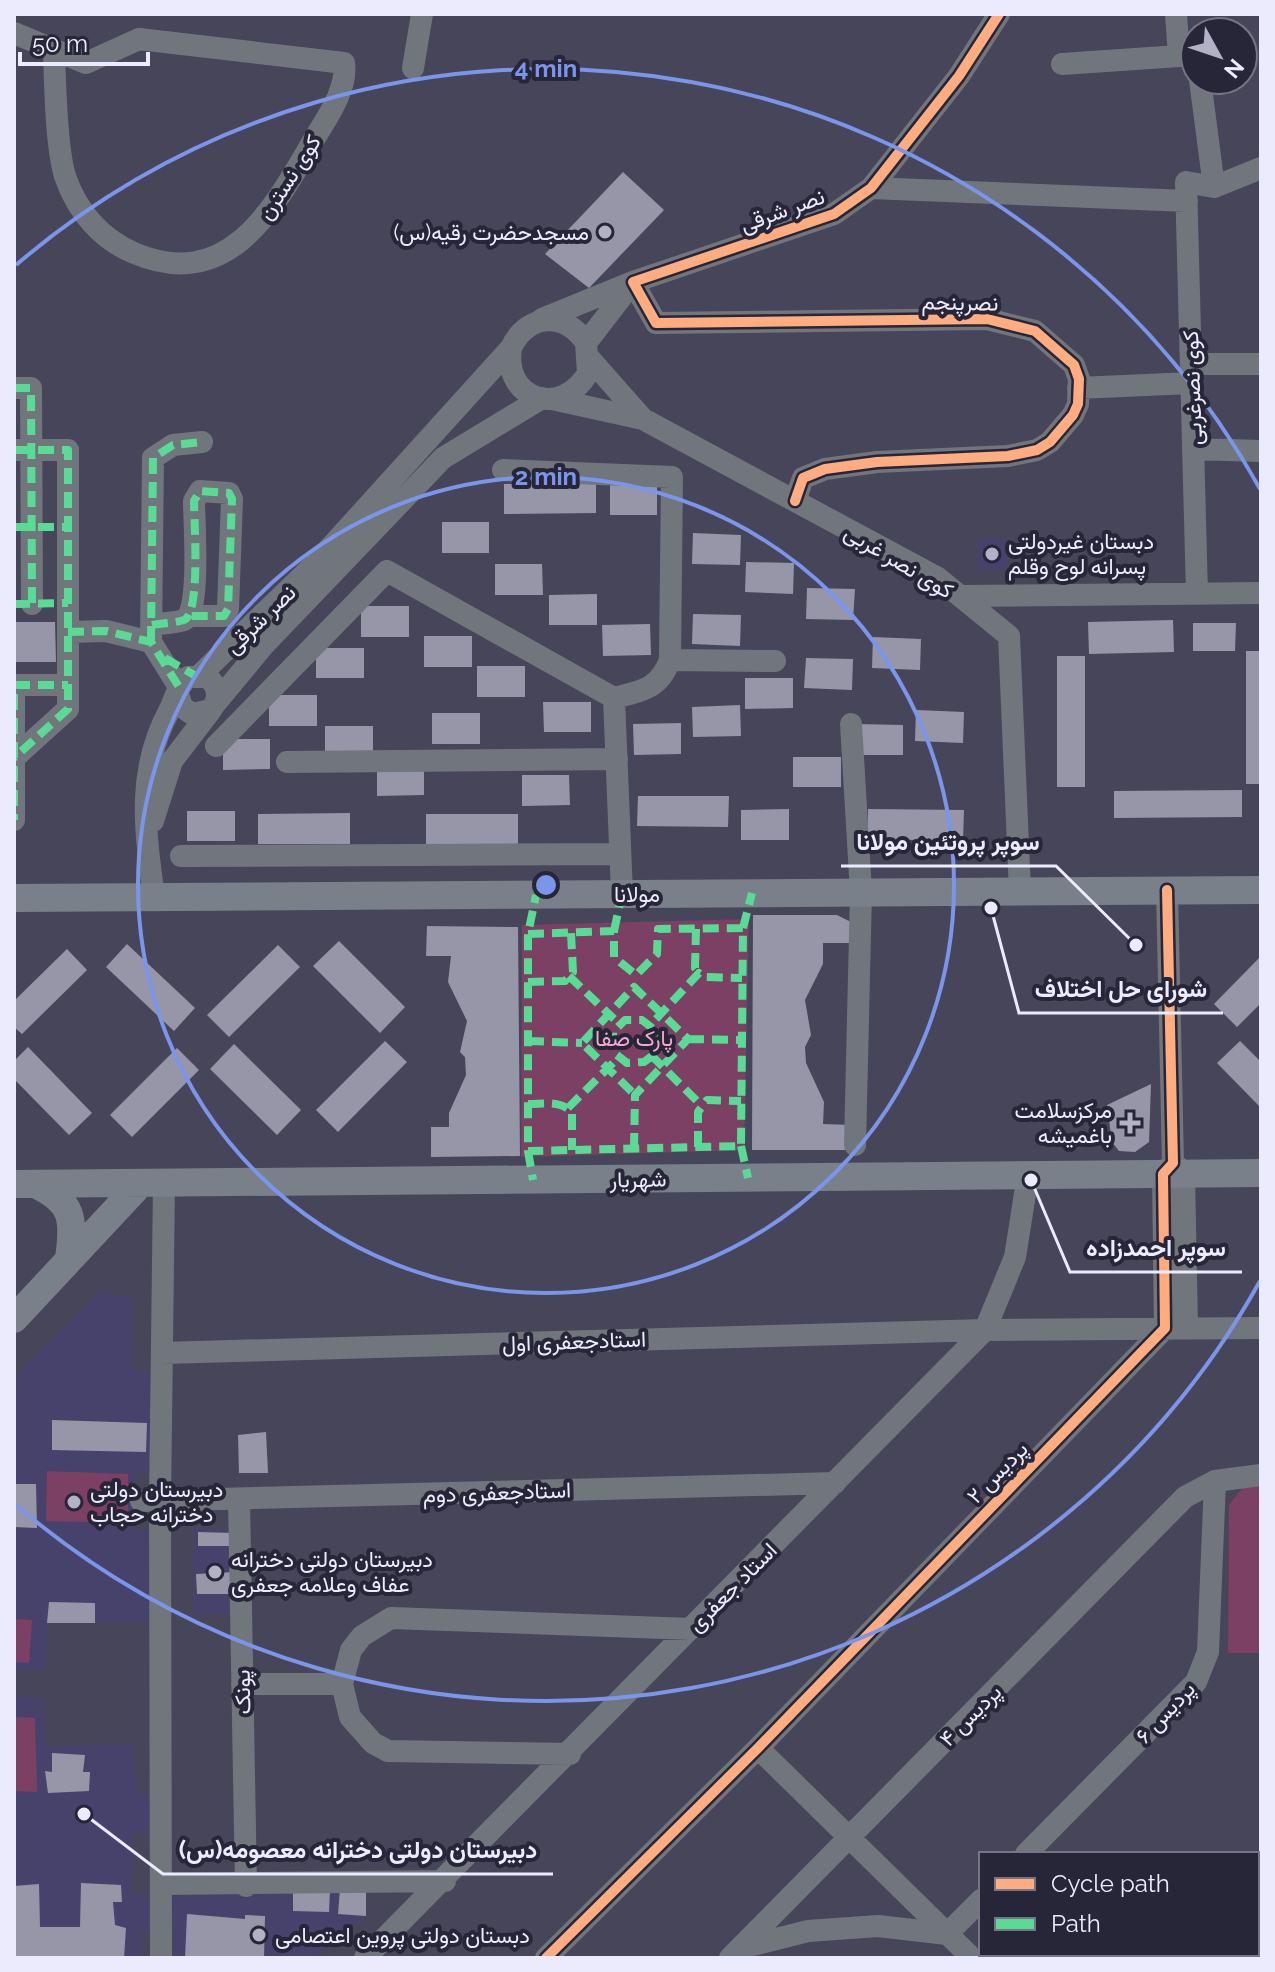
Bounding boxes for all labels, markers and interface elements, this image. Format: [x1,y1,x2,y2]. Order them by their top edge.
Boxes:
scale bar [20,16,148,66]
north arrow [1179,16,1259,96]
text: 50 m [32,29,88,58]
text: 4 min [515,54,577,83]
text: N [1219,54,1250,84]
street label: کوی نسترن [252,129,327,225]
street label: نصر شرقی [736,183,828,238]
place label: مسجدحضرت رقیه(س) [393,219,589,246]
marker: مسجدحضرت رقیه(س) [596,223,614,241]
street label: نصرپنجم [921,288,999,318]
street label: کوی نصرغربی [1177,330,1208,446]
text: 2 min [515,462,577,491]
street label: کوی نصر غربی [839,518,958,605]
place label: دبستان غیردولتی پسرانه لوح وقلم [1008,528,1154,581]
marker: دبستان غیردولتی پسرانه لوح وقلم [983,545,1001,563]
street label: نصر شرقی [219,579,301,660]
callout: سوپر پروتئین مولانا [841,818,1056,866]
text: سوپر پروتئین مولانا [856,827,1040,858]
centre of rings [532,871,560,899]
street label: مولانا [614,881,660,908]
callout: شورای حل اختلاف [1019,965,1223,1013]
text: شورای حل اختلاف [1035,974,1207,1004]
park label: پارک صفا [595,1025,673,1053]
place label: مرکزسلامت باغمیشه [1014,1097,1112,1148]
marker: مرکزسلامت باغمیشه [1119,1112,1141,1134]
street label: شهریار [608,1166,667,1194]
callout: سوپر احمدزاده [1070,1224,1242,1272]
text: سوپر احمدزاده [1086,1233,1226,1264]
street label: استادجعفری اول [502,1325,646,1358]
street label: پردیس ۲ [961,1436,1034,1510]
place label: دبیرستان دولتی دخترانه حجاب [90,1476,223,1528]
street label: استادجعفری دوم [422,1476,572,1510]
marker: دبیرستان دولتی دخترانه حجاب [65,1493,83,1511]
street label: استاد جعفری [682,1537,783,1638]
place label: دبیرستان دولتی دخترانه عفاف وعلامه جعفری [231,1546,433,1598]
marker: دبیرستان دولتی دخترانه عفاف وعلامه جعفری [206,1563,224,1581]
street label: پونک [229,1669,257,1715]
street label: پردیس ۶ [1130,1676,1202,1750]
street label: پردیس ۴ [934,1679,1008,1753]
callout: دبیرستان دولتی دخترانه معصومه(س) [163,1826,553,1874]
text: دبیرستان دولتی دخترانه معصومه(س) [179,1835,537,1865]
legend [979,1852,1259,1956]
text: Cycle path [1051,1869,1170,1898]
text: Path [1051,1909,1101,1938]
place label: دبستان دولتی پروین اعتصامی [275,1922,530,1950]
marker: دبستان دولتی پروین اعتصامی [250,1926,268,1944]

